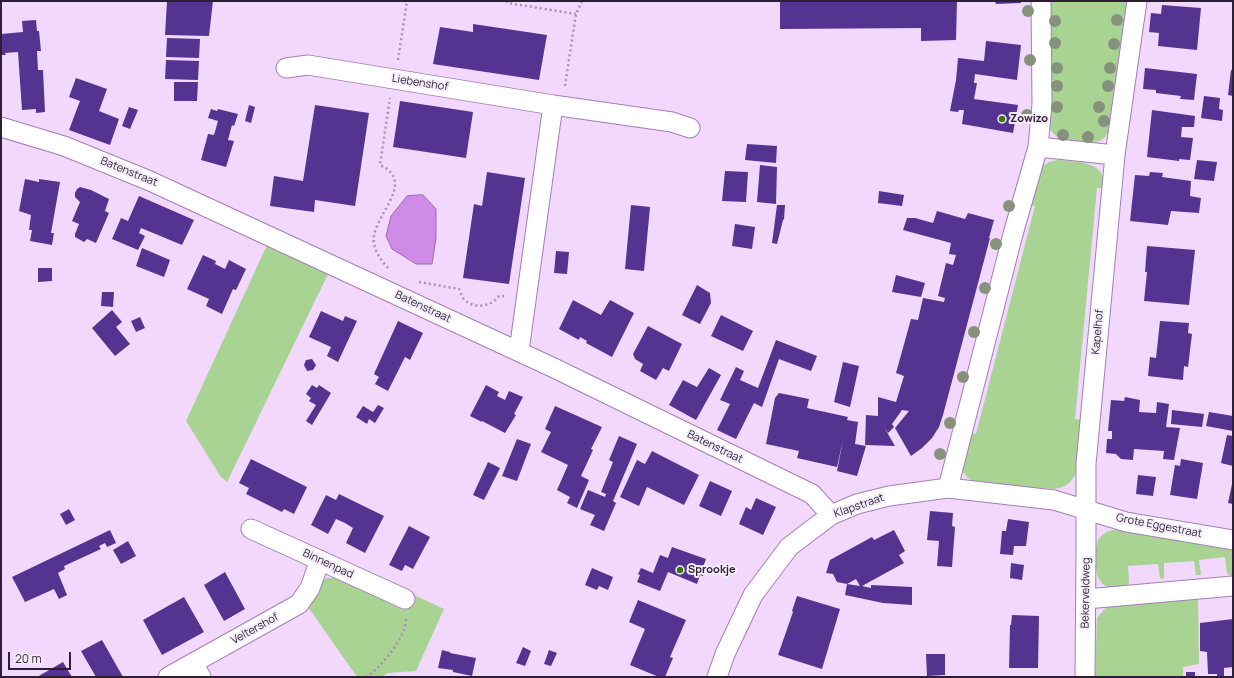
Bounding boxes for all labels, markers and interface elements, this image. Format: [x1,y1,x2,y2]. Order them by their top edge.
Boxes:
street label: Liebenshof [391,72,449,94]
place label: Zowizo [1010,112,1048,126]
marker: Zowizo [997,114,1007,124]
street label: Batenstraat [99,155,159,189]
street label: Batenstraat [393,288,453,326]
street label: Kapelhof [1089,309,1107,355]
street label: Batenstraat [685,428,745,466]
street label: Klapstraat [832,491,886,521]
street label: Grote Eggestraat [1115,511,1203,541]
street label: Binnenpad [301,547,355,581]
street label: Bekerveldweg [1079,557,1093,629]
place label: Sprookje [688,563,736,577]
marker: Sprookje [675,565,685,575]
street label: Veltershof [229,611,281,647]
scale bar [10,644,73,670]
text: 20 m [15,650,42,667]

